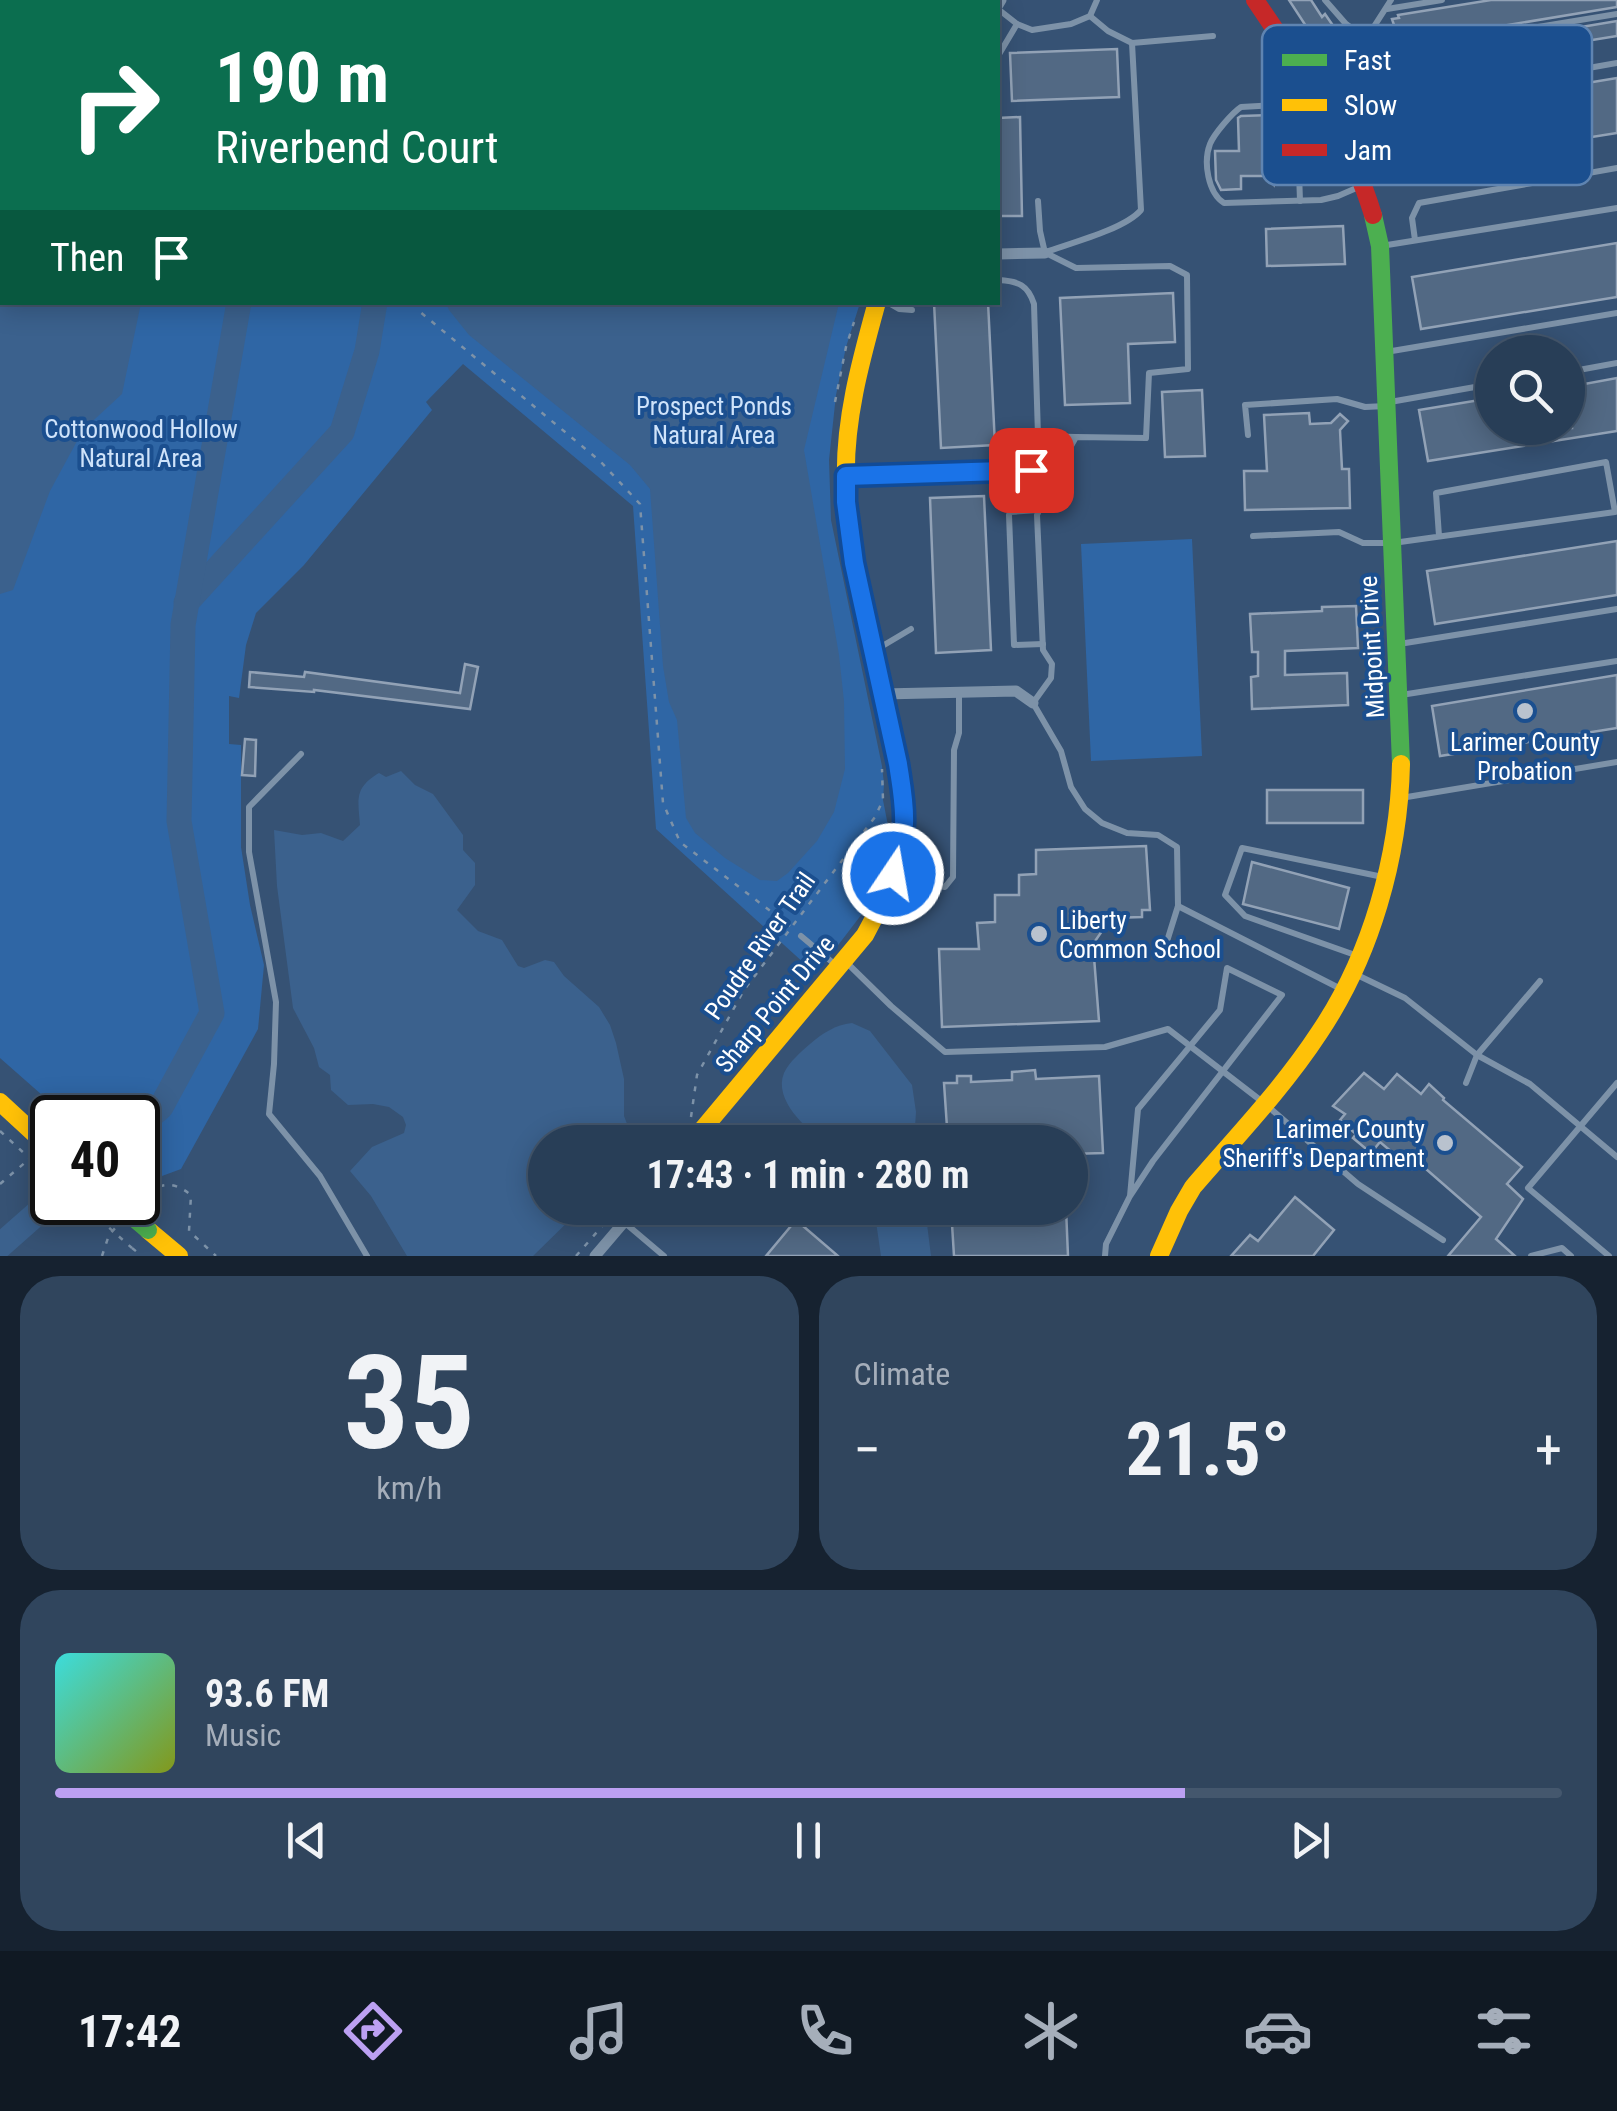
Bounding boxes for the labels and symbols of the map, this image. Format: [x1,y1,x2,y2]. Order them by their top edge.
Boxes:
legend [1262,25,1592,185]
text: Fast [1344,44,1391,77]
text: Slow [1344,89,1397,122]
text: Jam [1344,134,1392,167]
park label: Prospect Ponds Natural Area [636,392,792,450]
park label: Cottonwood Hollow Natural Area [44,415,238,473]
pin [989,428,1074,513]
street label: Midpoint Drive [1354,575,1390,719]
marker: Larimer County Probation [1514,700,1536,722]
place label: Larimer County Probation [1450,728,1600,786]
position arrow [841,822,945,926]
street label: Poudre River Trail [699,867,821,1025]
place label: Liberty Common School [1059,906,1221,964]
marker: Liberty Common School [1028,923,1050,945]
street label: Sharp Point Drive [709,930,841,1078]
speed limit sign: 40 [30,1095,160,1225]
place label: Larimer County Sheriff's Department [1222,1115,1425,1173]
marker: Larimer County Sheriff's Department [1434,1132,1456,1154]

